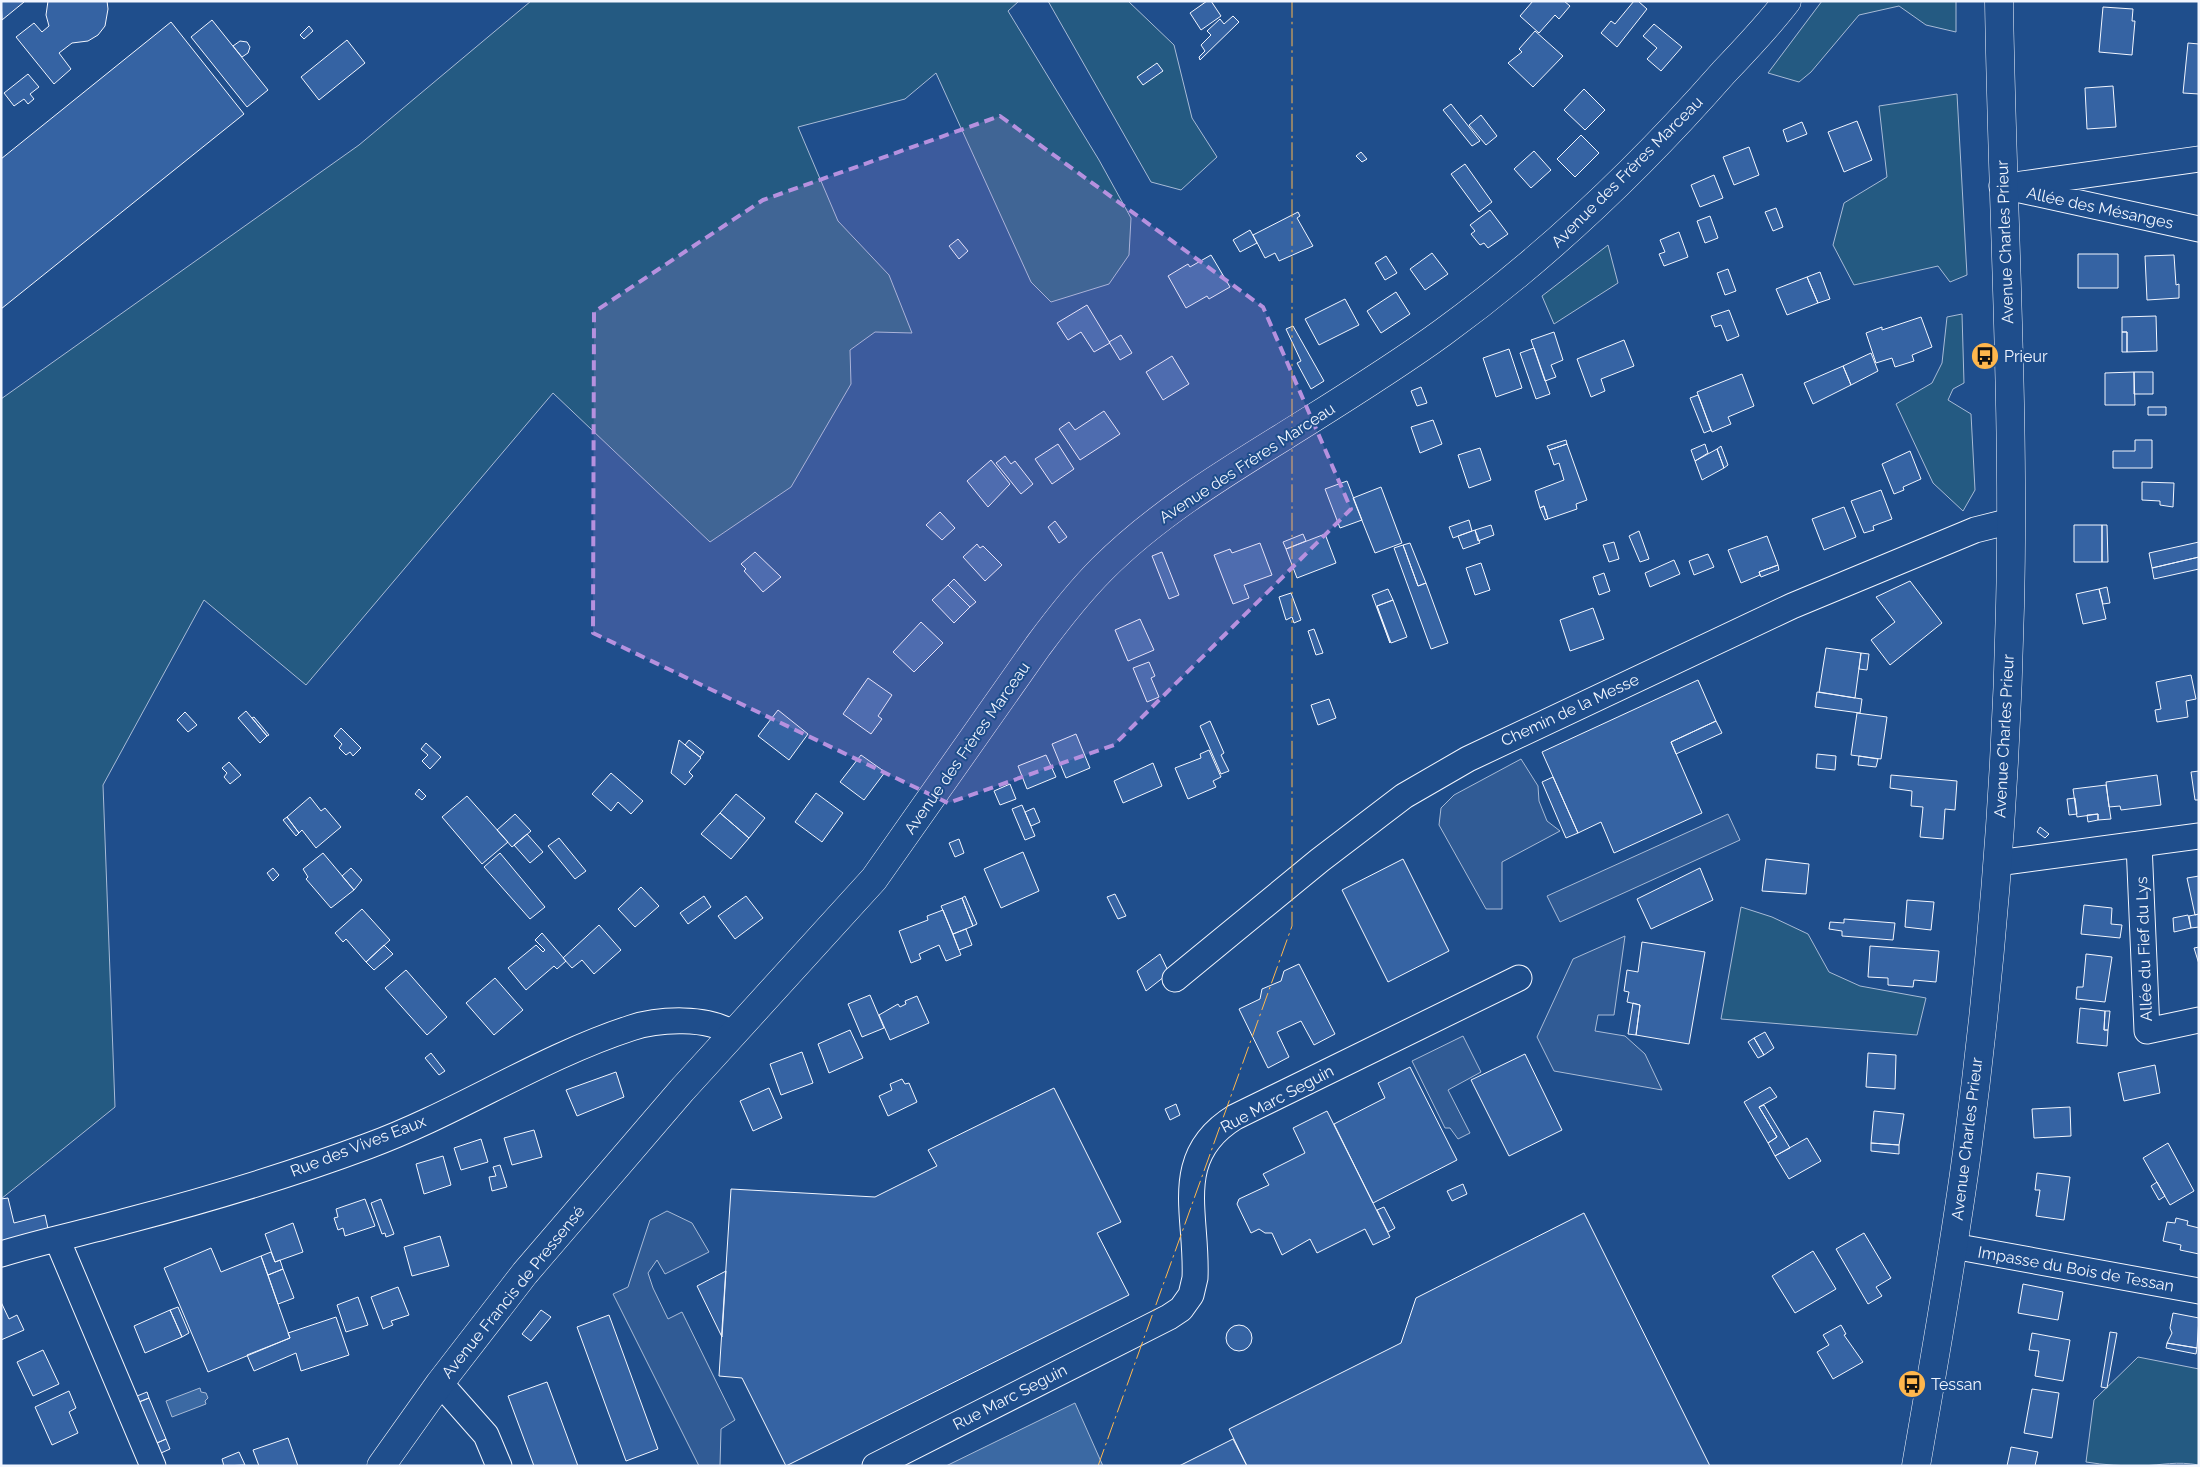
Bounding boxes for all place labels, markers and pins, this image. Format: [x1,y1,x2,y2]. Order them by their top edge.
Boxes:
bus stop icon: Prieur [1970,341,2000,371]
place label: Prieur [2004,347,2048,366]
bus stop icon: Tessan [1897,1369,1927,1399]
place label: Tessan [1931,1375,1982,1394]

